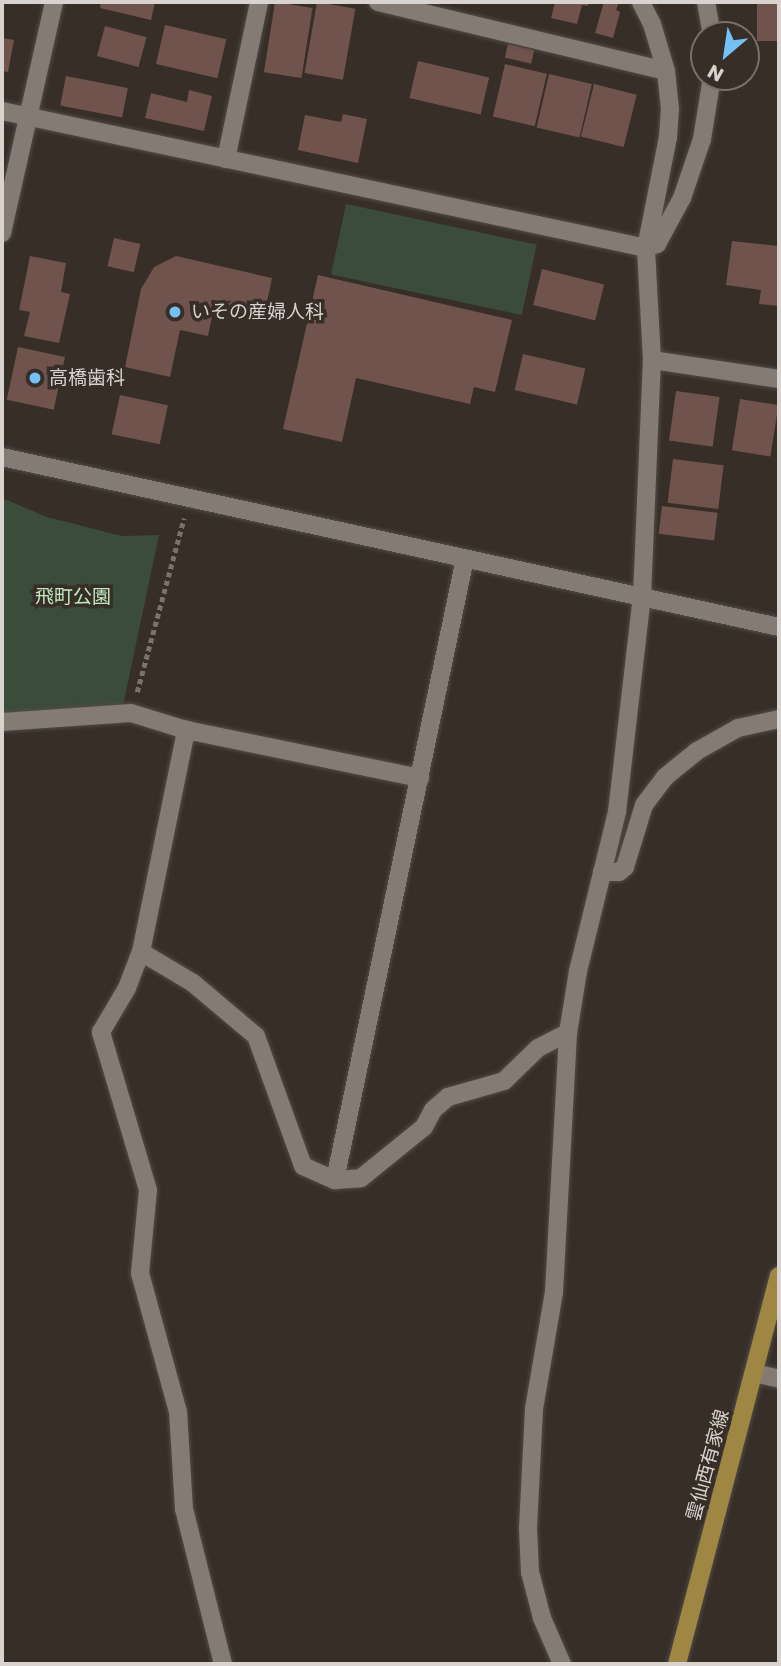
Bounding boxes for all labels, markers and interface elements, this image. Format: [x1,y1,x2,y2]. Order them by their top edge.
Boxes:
north arrow [690,21,760,91]
text: N [703,58,728,88]
place label: いその産婦人科 [191,301,324,323]
marker: いその産婦人科 [165,302,185,322]
place label: 高橋歯科 [49,367,125,389]
marker: 高橋歯科 [27,370,43,386]
park label: 飛町公園 [35,586,111,608]
street label: 雲仙西有家線 [682,1407,734,1523]

